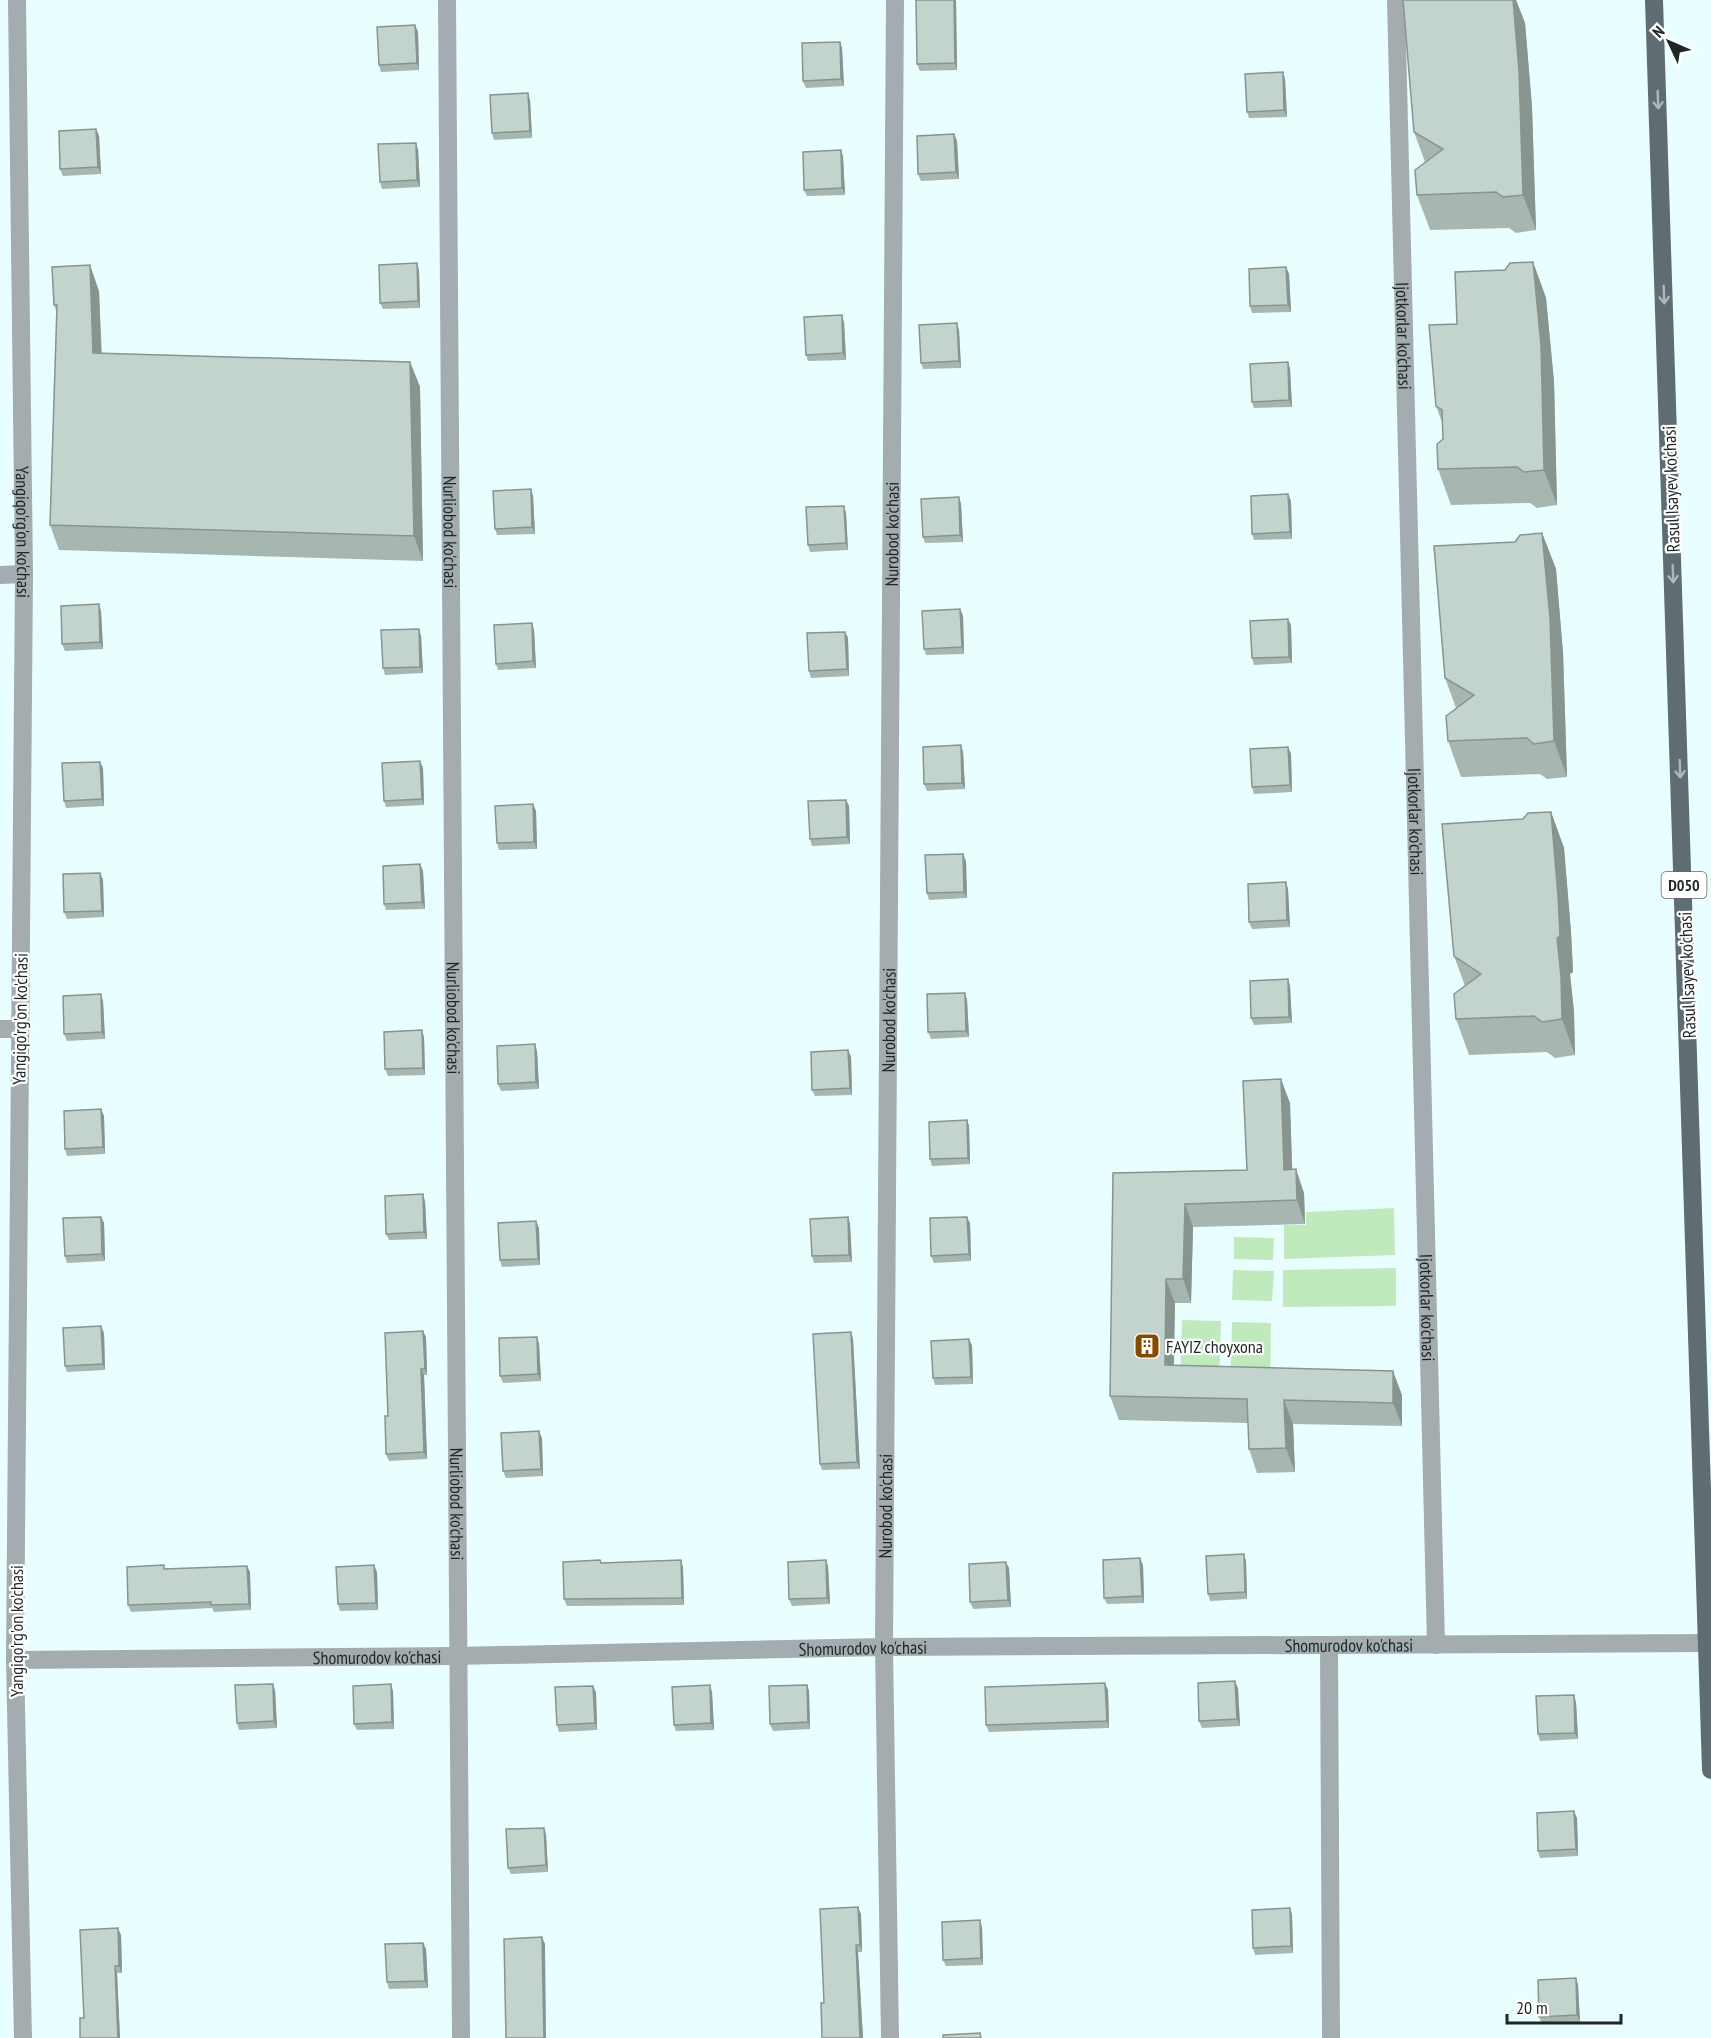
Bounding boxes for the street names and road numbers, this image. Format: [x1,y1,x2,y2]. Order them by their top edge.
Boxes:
street label: Ijotkorlar ko'chasi [1391,282,1417,390]
street label: Rasul Isayev ko'chasi [1657,425,1685,553]
street label: Yangiqo'rg'on ko'chasi [11,466,36,598]
street label: Nurliobod ko'chasi [439,476,463,588]
street label: Nurobod ko'chasi [880,482,903,586]
street label: Ijotkorlar ko'chasi [1403,768,1429,876]
road number: D050 [1662,872,1706,898]
street label: Rasul Isayev ko'chasi [1673,911,1701,1039]
street label: Yangiqo'rg'on ko'chasi [7,953,33,1085]
street label: Nurliobod ko'chasi [442,962,466,1074]
street label: Nurobod ko'chasi [876,968,900,1072]
street label: Ijotkorlar ko'chasi [1415,1254,1441,1362]
street label: Nurliobod ko'chasi [445,1448,469,1560]
street label: Nurobod ko'chasi [873,1454,897,1558]
street label: Yangiqo'rg'on ko'chasi [5,1565,28,1697]
street label: Shomurodov ko'chasi [1285,1633,1413,1657]
street label: Shomurodov ko'chasi [798,1635,927,1660]
street label: Shomurodov ko'chasi [313,1645,441,1669]

